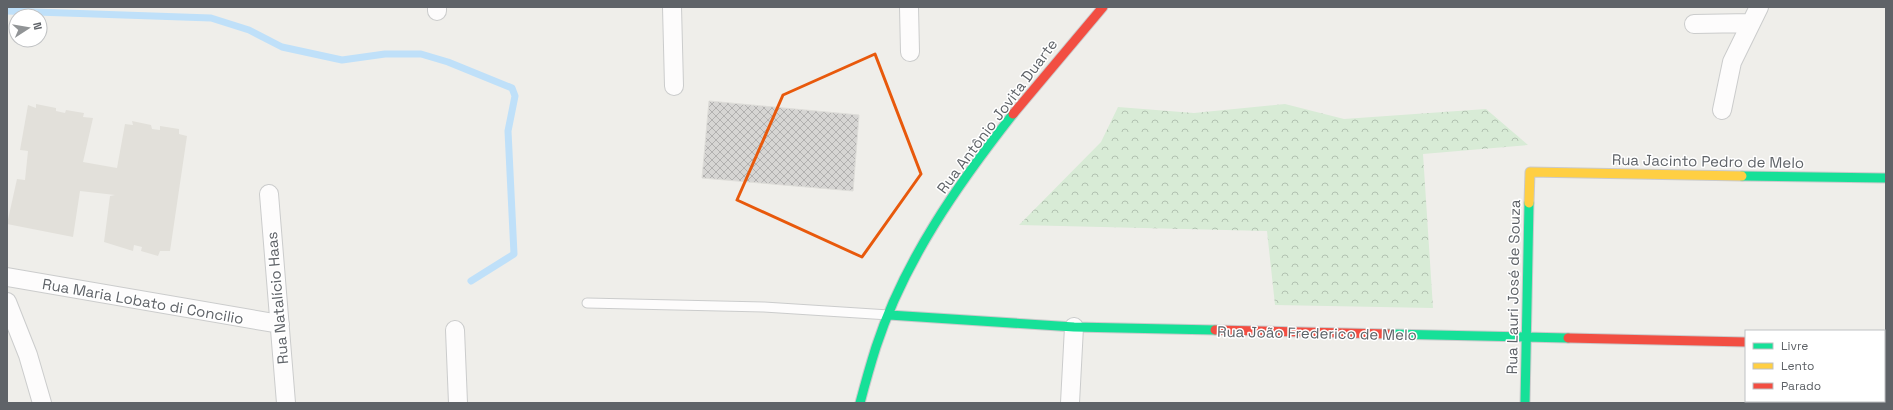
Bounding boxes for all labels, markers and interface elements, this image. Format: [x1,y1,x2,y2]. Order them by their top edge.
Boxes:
north arrow [8,8,48,48]
text: N [30,21,45,31]
street label: Rua Antônio Jovita Duarte [933,35,1061,197]
street label: Rua Jacinto Pedro de Melo [1612,150,1804,172]
street label: Rua Lauri José de Souza [1502,199,1524,375]
street label: Rua Natalício Haas [262,231,292,365]
street label: Rua Maria Lobato di Concilio [41,274,245,328]
street label: Rua João Frederico de Melo [1217,322,1417,344]
legend [1745,330,1885,402]
text: Livre [1781,338,1808,354]
text: Lento [1781,358,1815,374]
text: Parado [1781,378,1821,394]

